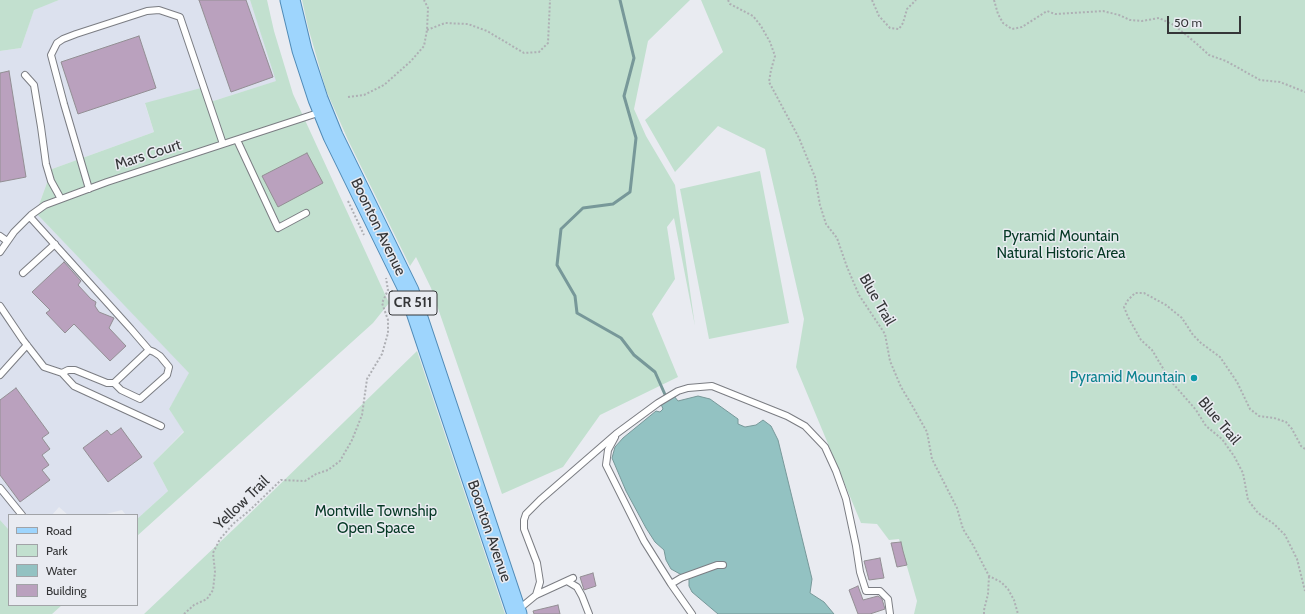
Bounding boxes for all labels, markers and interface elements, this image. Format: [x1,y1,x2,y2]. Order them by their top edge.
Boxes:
scale bar [1169,8,1243,34]
text: 50 m [1174,15,1202,30]
street label: Mars Court [113,136,183,174]
street label: Boonton Avenue [347,175,409,279]
park label: Pyramid Mountain Natural Historic Area [997,228,1125,263]
street label: Blue Trail [855,271,899,329]
road number: CR 511 [389,291,437,315]
place label: Pyramid Mountain [1070,369,1186,387]
marker: Pyramid Mountain [1189,373,1199,383]
street label: Blue Trail [1194,394,1244,448]
street label: Yellow Trail [211,472,273,534]
street label: Boonton Avenue [463,478,515,584]
park label: Montville Township Open Space [315,503,437,538]
legend [8,514,138,606]
text: Road [46,523,72,538]
text: Park [46,543,68,558]
text: Water [46,563,76,578]
text: Building [46,583,87,598]

